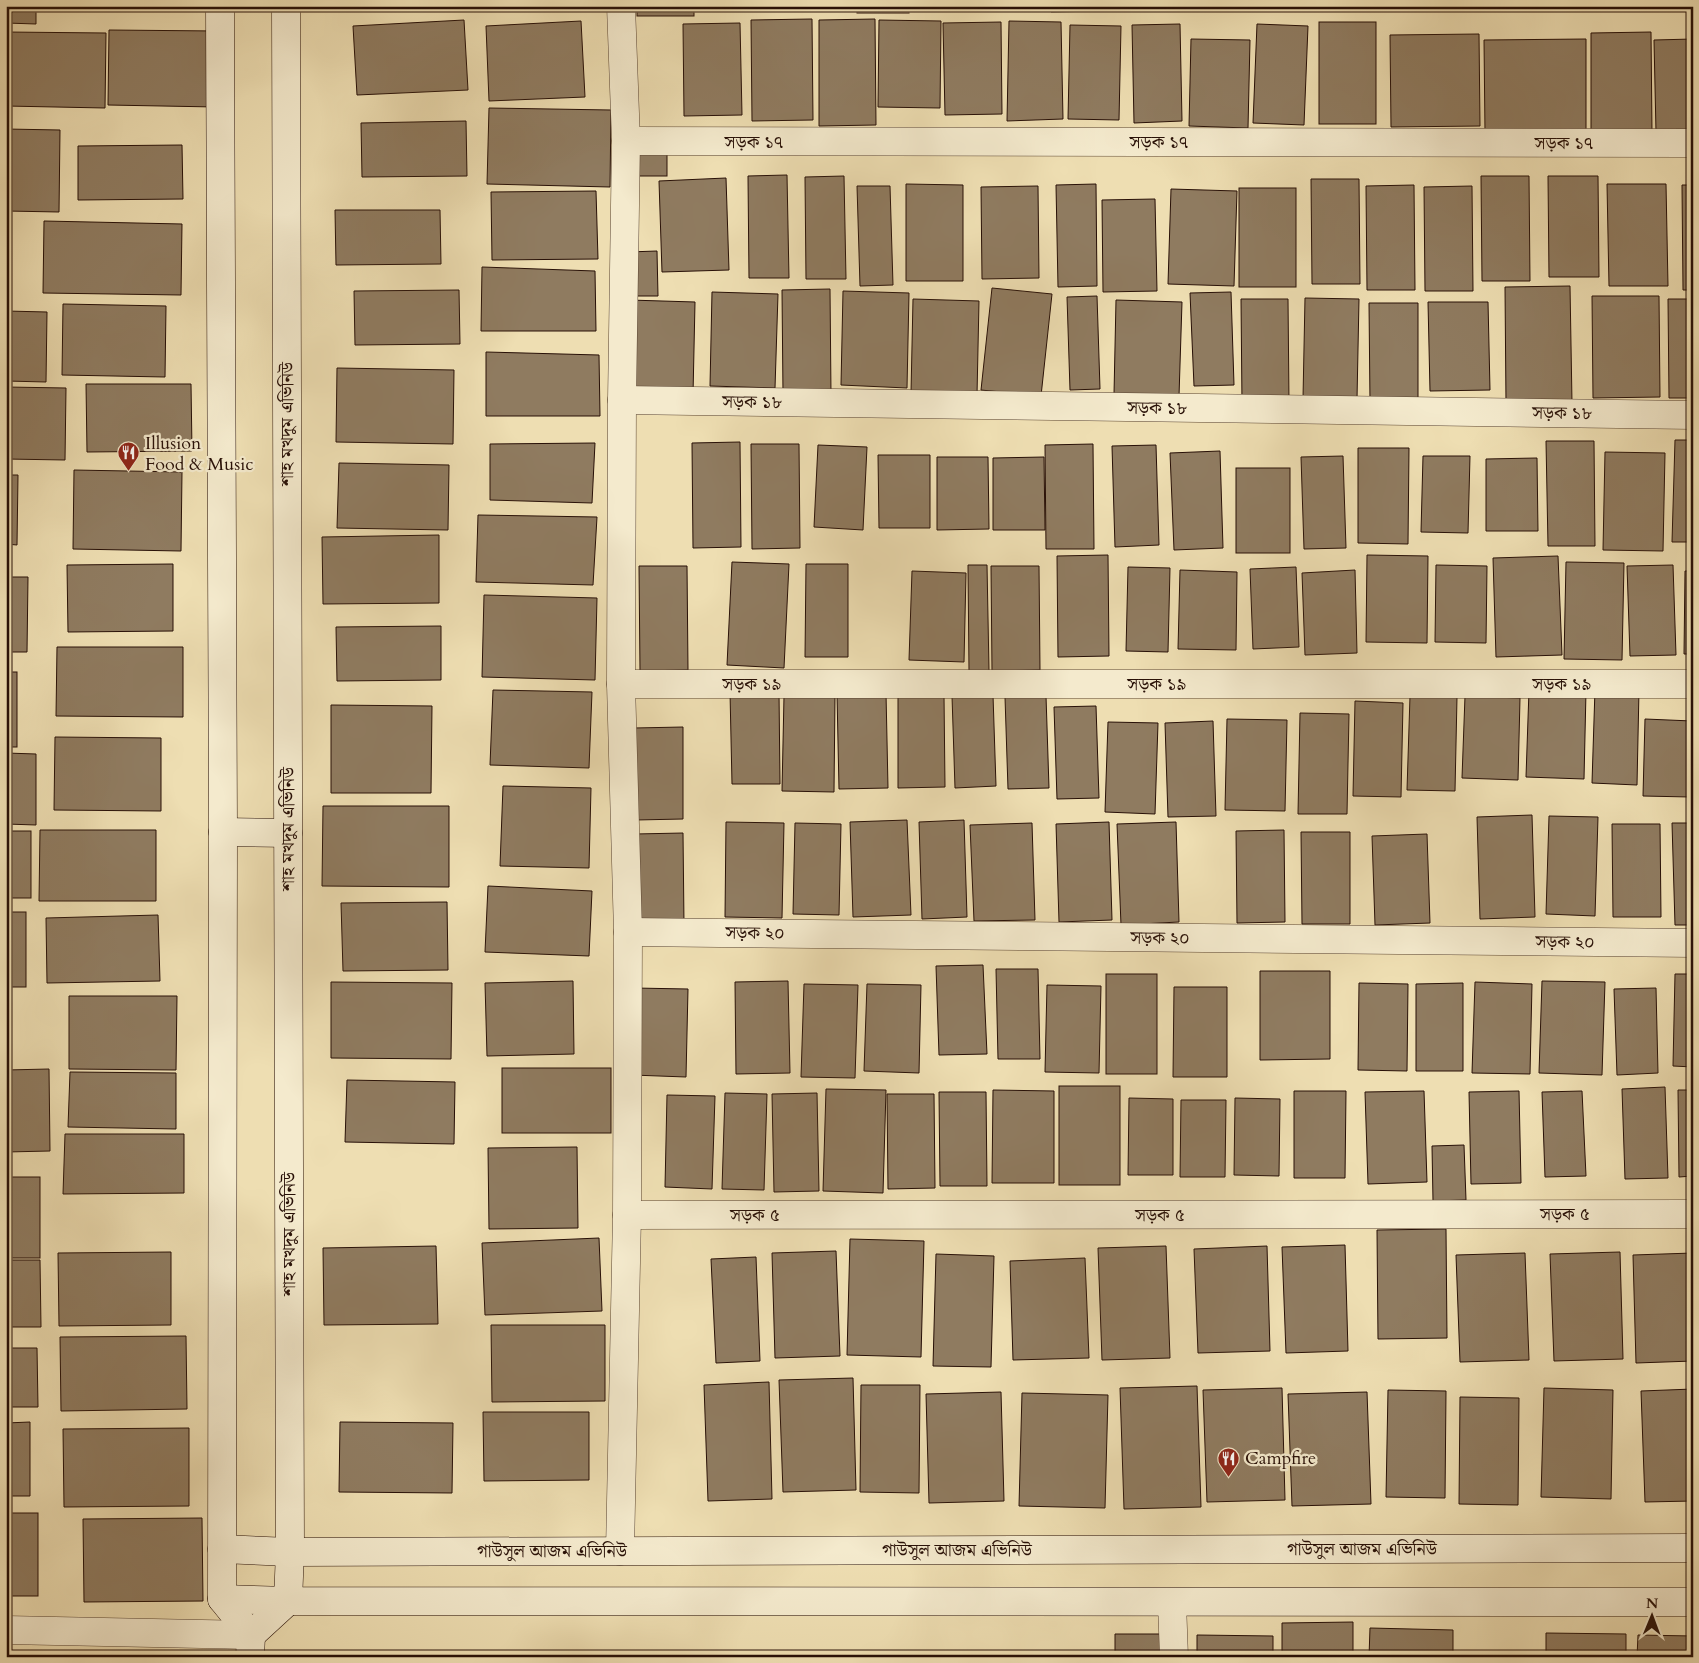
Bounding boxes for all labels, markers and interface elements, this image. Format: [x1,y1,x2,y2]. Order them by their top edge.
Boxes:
street label: সড়ক ১৭ [724,130,784,155]
street label: সড়ক ১৭ [1129,130,1189,155]
street label: সড়ক ১৭ [1534,131,1594,156]
street label: শাহ মখদুম এভিনিউ [275,361,300,487]
street label: সড়ক ১৮ [721,389,782,416]
street label: সড়ক ১৮ [1126,395,1187,422]
street label: সড়ক ১৮ [1531,400,1592,427]
place label: Illusion Food & Music [145,431,253,477]
restaurant icon: Illusion Food & Music [117,441,141,472]
street label: সড়ক ১৯ [721,672,782,697]
street label: সড়ক ১৯ [1126,672,1187,697]
street label: সড়ক ১৯ [1531,672,1592,697]
street label: শাহ মখদুম এভিনিউ [276,766,301,892]
street label: সড়ক ২০ [724,920,785,947]
street label: সড়ক ২০ [1129,925,1190,952]
street label: সড়ক ২০ [1534,929,1595,956]
street label: শাহ মখদুম এভিনিউ [277,1171,302,1297]
street label: সড়ক ৫ [1539,1202,1590,1227]
street label: সড়ক ৫ [729,1203,780,1228]
street label: সড়ক ৫ [1134,1203,1185,1228]
restaurant icon: Campfire [1217,1446,1241,1477]
place label: Campfire [1245,1446,1316,1471]
street label: গাউসুল আজম এভিনিউ [1287,1537,1438,1562]
street label: গাউসুল আজম এভিনিউ [882,1538,1033,1563]
street label: গাউসুল আজম এভিনিউ [477,1539,628,1564]
north arrow [1626,1590,1676,1640]
text: N [1646,1594,1658,1613]

